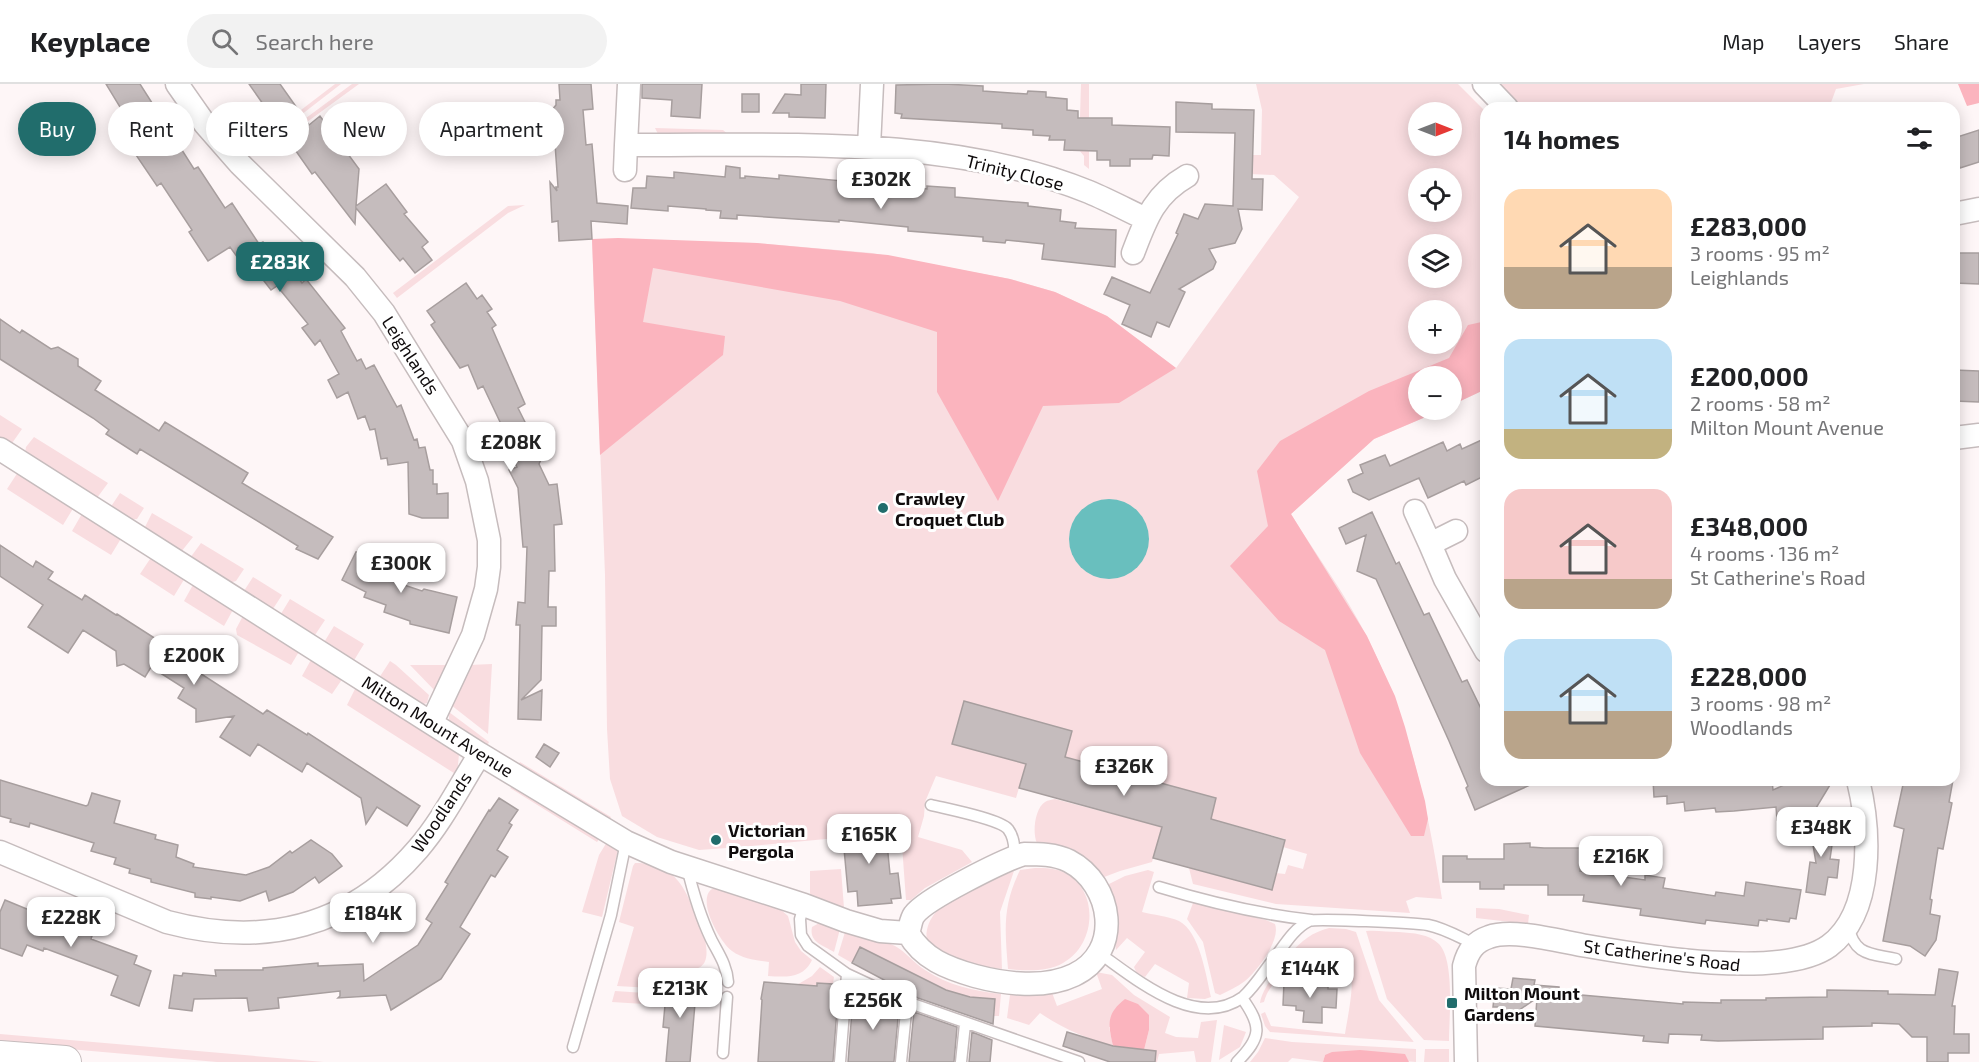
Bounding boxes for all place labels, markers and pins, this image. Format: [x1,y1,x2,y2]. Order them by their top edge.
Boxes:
pin: £302K [839,159,923,210]
pin: £283K [238,242,322,293]
pin: £208K [469,422,553,473]
place label: Crawley Croquet Club [895,487,1004,530]
marker: Crawley Croquet Club [876,501,890,515]
pin: £300K [359,543,443,594]
pin: £200K [152,635,236,686]
pin: £326K [1082,746,1166,797]
pin: £348K [1779,807,1863,858]
pin: £165K [827,814,911,865]
place label: Victorian Pergola [728,819,805,862]
marker: Victorian Pergola [709,833,723,847]
pin: £216K [1579,836,1663,887]
pin: £184K [331,893,415,944]
pin: £228K [29,897,113,948]
pin: £144K [1268,948,1352,999]
pin: £213K [638,968,722,1019]
pin: £256K [831,980,915,1031]
place label: Milton Mount Gardens [1464,982,1580,1025]
marker: Milton Mount Gardens [1445,996,1459,1010]

